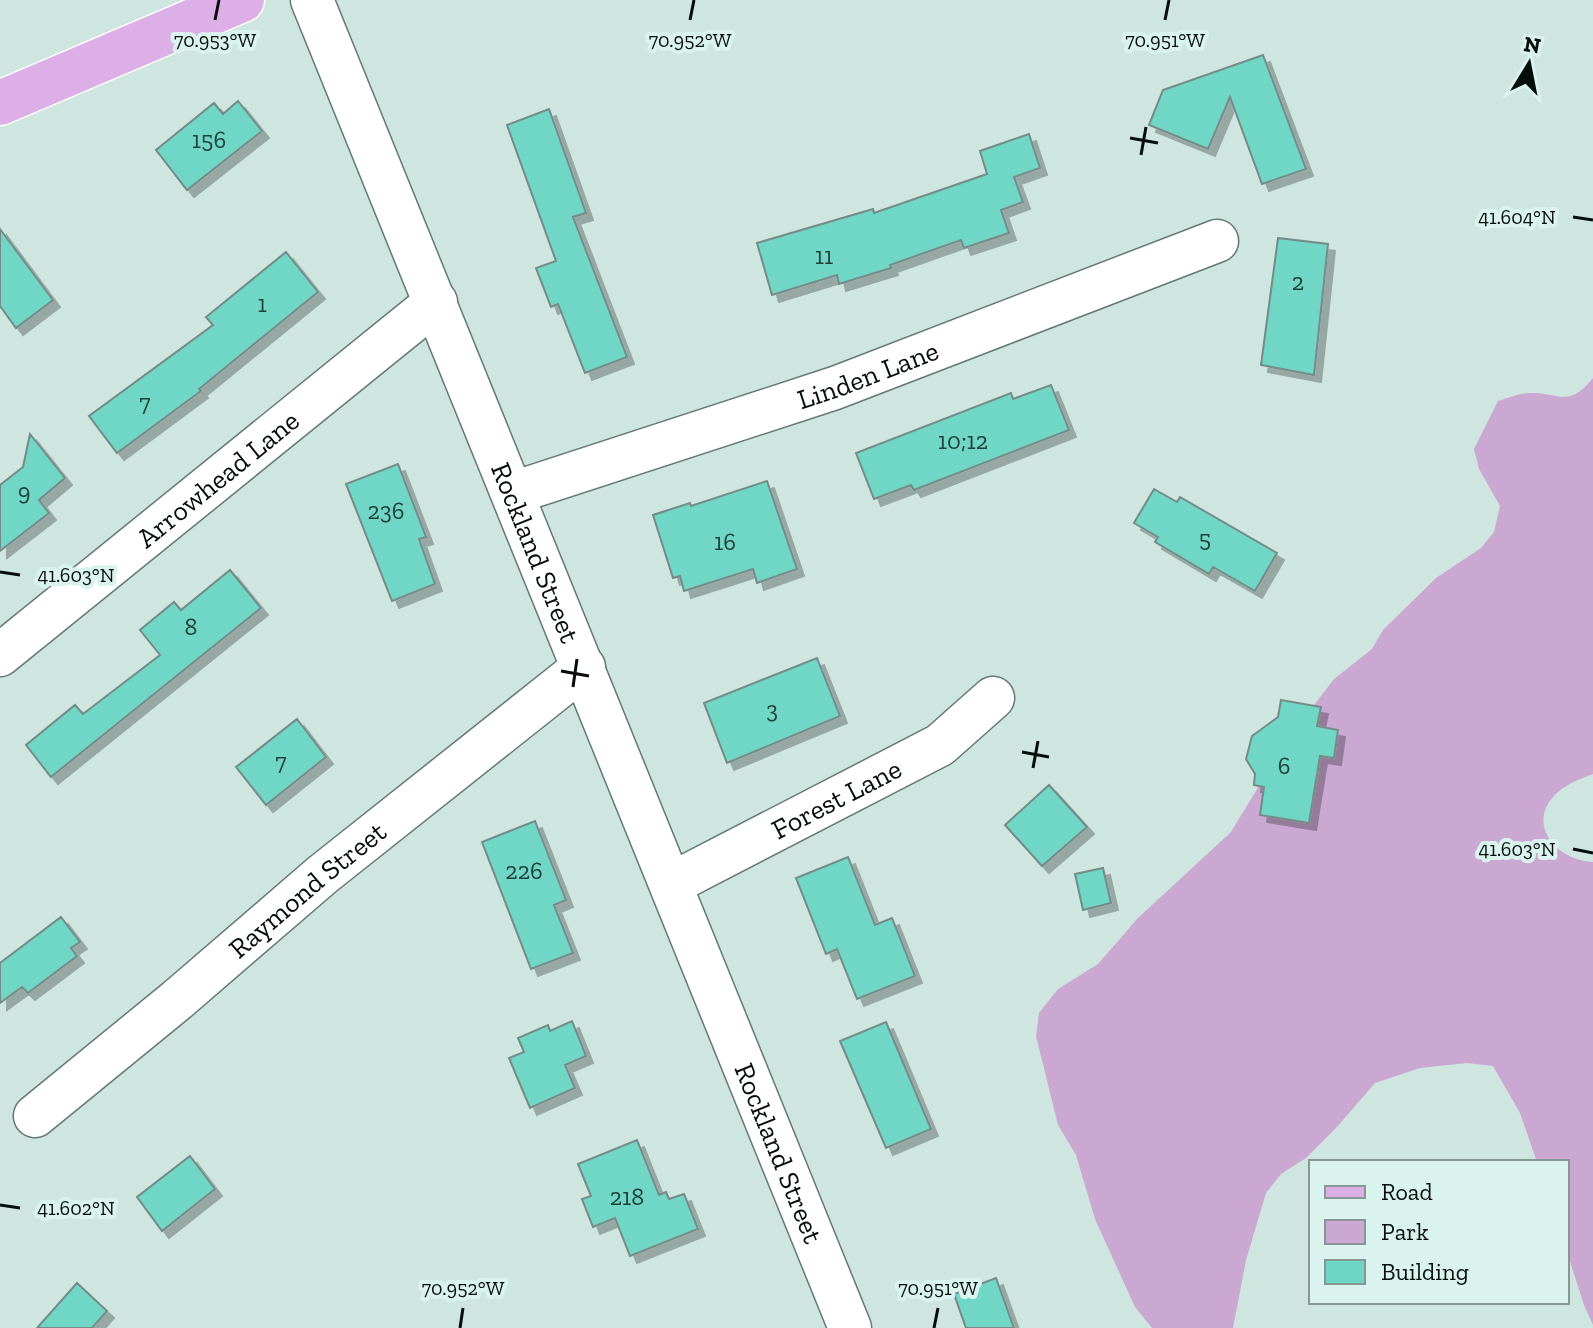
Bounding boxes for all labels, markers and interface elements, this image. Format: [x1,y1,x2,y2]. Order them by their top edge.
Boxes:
north arrow [1489,24,1569,104]
text: 70.953°W [174,28,256,52]
text: 70.952°W [649,28,732,52]
text: 70.951°W [1125,28,1205,52]
text: N [1522,30,1543,60]
house number: 156 [192,125,226,154]
text: 41.604°N [1478,205,1556,229]
house number: 11 [815,241,833,270]
house number: 2 [1292,267,1304,296]
house number: 1 [257,289,267,318]
street label: Linden Lane [793,334,943,416]
house number: 7 [139,388,151,417]
street label: Arrowhead Lane [130,404,306,555]
house number: 10;12 [938,426,988,455]
street label: Rockland Street [484,458,587,648]
house number: 9 [18,477,30,506]
house number: 236 [368,496,404,525]
house number: 5 [1199,524,1211,553]
house number: 16 [714,527,736,556]
text: 41.603°N [38,563,115,587]
house number: 8 [185,612,197,641]
house number: 3 [766,695,778,724]
house number: 7 [275,747,287,776]
house number: 6 [1278,751,1290,780]
street label: Forest Lane [766,752,907,846]
street label: Raymond Street [222,814,393,965]
text: 41.603°N [1479,837,1556,861]
house number: 226 [505,856,543,885]
street label: Rockland Street [727,1058,830,1249]
legend [1309,1160,1569,1304]
text: Road [1381,1177,1433,1206]
house number: 218 [610,1182,644,1211]
text: 41.602°N [37,1196,115,1220]
text: Park [1381,1217,1429,1246]
text: Building [1381,1257,1469,1286]
text: 70.952°W [422,1276,505,1300]
text: 70.951°W [898,1276,978,1300]

